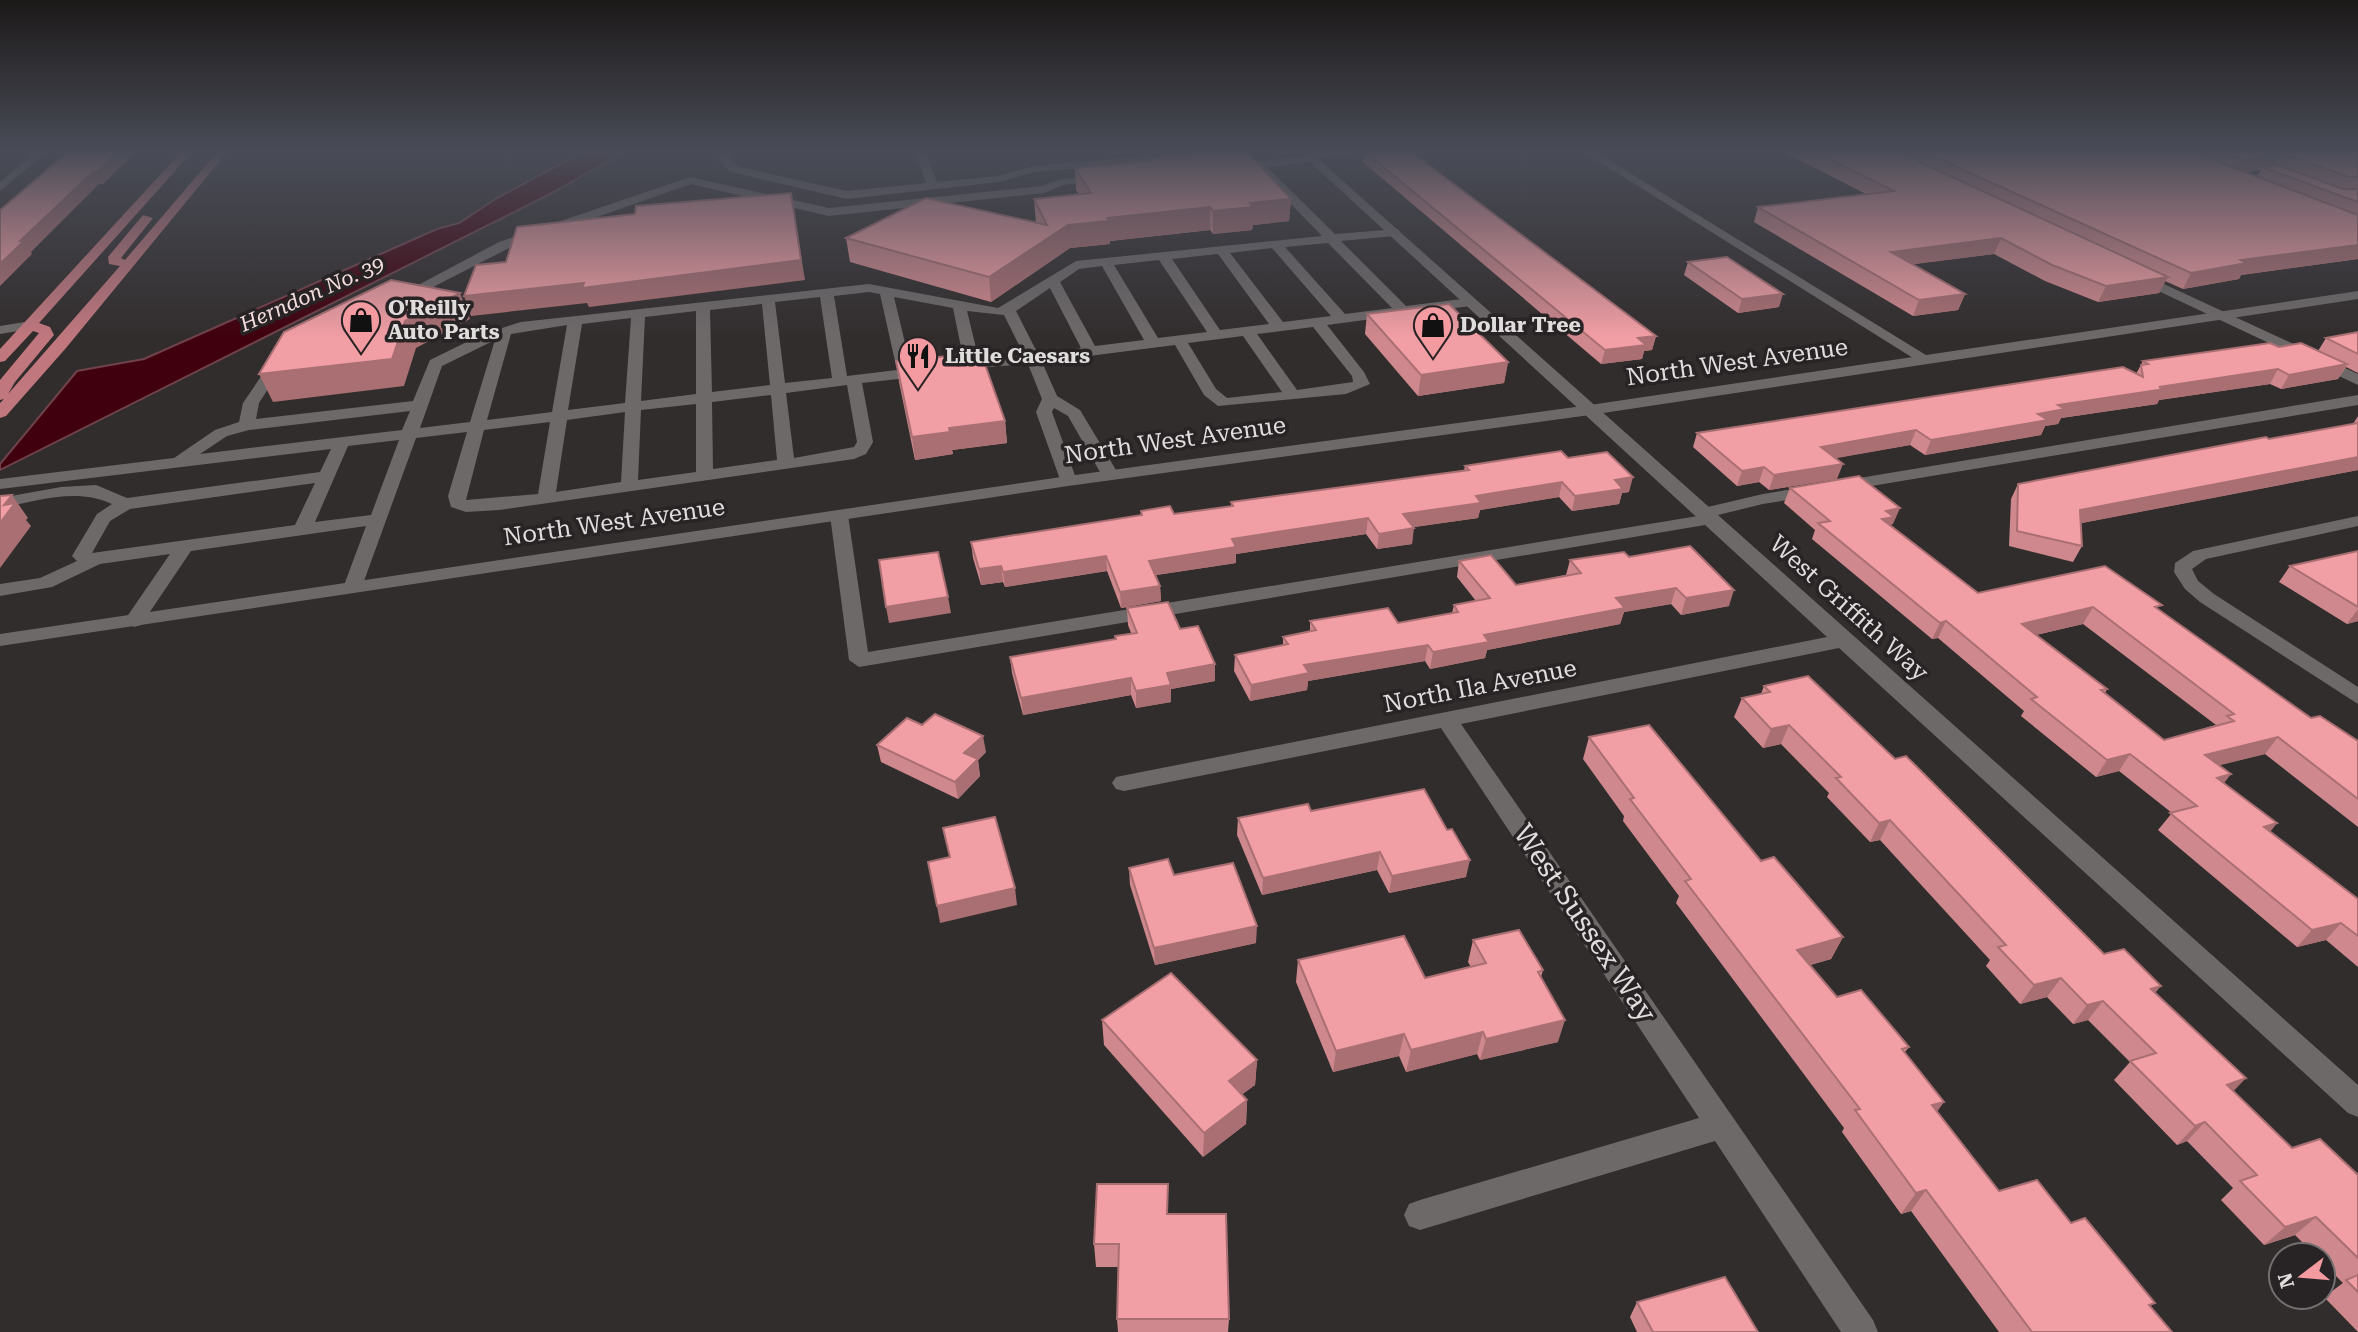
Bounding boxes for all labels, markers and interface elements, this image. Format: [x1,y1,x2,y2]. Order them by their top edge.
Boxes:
water label: Herndon No. 39 [235,251,388,337]
place label: O'Reilly Auto Parts [388,296,500,344]
shop icon: O'Reilly Auto Parts [340,299,382,354]
shop icon: Dollar Tree [1412,304,1454,359]
place label: Dollar Tree [1460,313,1581,337]
street label: North West Avenue [1624,333,1850,391]
restaurant icon: Little Caesars [897,335,939,390]
place label: Little Caesars [945,344,1090,368]
street label: North West Avenue [1062,411,1288,469]
street label: North West Avenue [501,493,727,551]
street label: West Griffith Way [1764,529,1935,687]
street label: North Ila Avenue [1381,654,1579,718]
street label: West Sussex Way [1507,818,1664,1028]
north arrow [2267,1241,2337,1311]
text: N [2273,1270,2299,1291]

